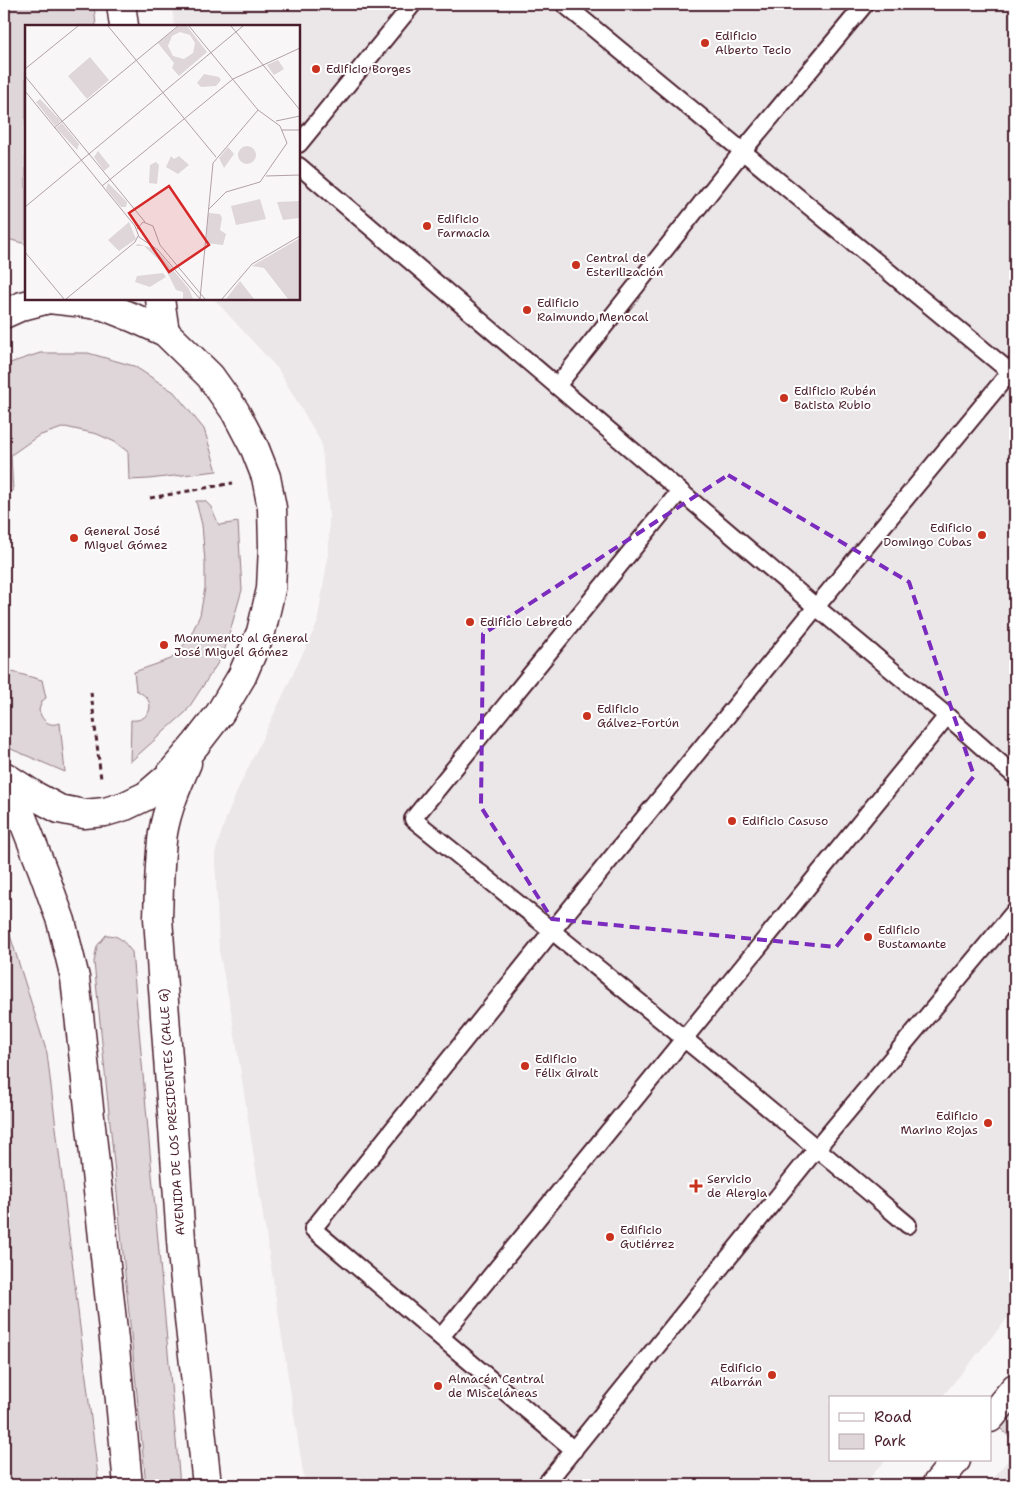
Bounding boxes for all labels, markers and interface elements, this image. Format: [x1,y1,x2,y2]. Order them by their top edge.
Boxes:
inset map [25,25,300,300]
place label: Edificio Alberto Tecio [715,28,791,58]
marker: Edificio Alberto Tecio [699,37,711,49]
place label: Edificio Borges [326,61,411,77]
marker: Edificio Borges [310,63,322,75]
place label: Edificio Farmacia [437,211,490,241]
marker: Edificio Farmacia [421,220,433,232]
place label: Central de Esterilización [586,250,663,280]
marker: Central de Esterilización [570,259,582,271]
place label: Edificio Raimundo Menocal [537,295,649,325]
marker: Edificio Raimundo Menocal [521,304,533,316]
place label: Edificio Rubén Batista Rubio [794,383,876,413]
marker: Edificio Rubén Batista Rubio [778,392,790,404]
place label: Edificio Domingo Cubas [883,520,972,550]
place label: General José Miguel Gómez [84,523,168,553]
marker: Edificio Domingo Cubas [976,529,988,541]
marker: General José Miguel Gómez [68,532,80,544]
place label: Edificio Lebredo [480,614,572,630]
marker: Edificio Lebredo [464,616,476,628]
place label: Monumento al General José Miguel Gómez [174,630,308,660]
marker: Monumento al General José Miguel Gómez [158,639,170,651]
place label: Edificio Gálvez-Fortún [597,701,679,731]
marker: Edificio Gálvez-Fortún [581,710,593,722]
place label: Edificio Casuso [742,813,828,829]
marker: Edificio Casuso [726,815,738,827]
place label: Edificio Bustamante [878,922,947,952]
marker: Edificio Bustamante [862,931,874,943]
street label: AVENIDA DE LOS PRESIDENTES (CALLE G) [155,988,189,1236]
place label: Edificio Félix Giralt [535,1051,598,1081]
marker: Edificio Félix Giralt [519,1060,531,1072]
place label: Edificio Marino Rojas [900,1108,978,1138]
marker: Edificio Marino Rojas [982,1117,994,1129]
place label: Servicio de Alergia [707,1171,768,1201]
marker: Servicio de Alergia [689,1179,703,1193]
place label: Edificio Gutiérrez [620,1222,675,1252]
marker: Edificio Gutiérrez [604,1231,616,1243]
place label: Edificio Albarrán [710,1360,762,1390]
marker: Edificio Albarrán [766,1369,778,1381]
place label: Almacén Central de Misceláneas [448,1371,544,1401]
marker: Almacén Central de Misceláneas [432,1380,444,1392]
legend [829,1396,992,1462]
text: Road [874,1407,912,1427]
text: Park [874,1431,906,1451]

